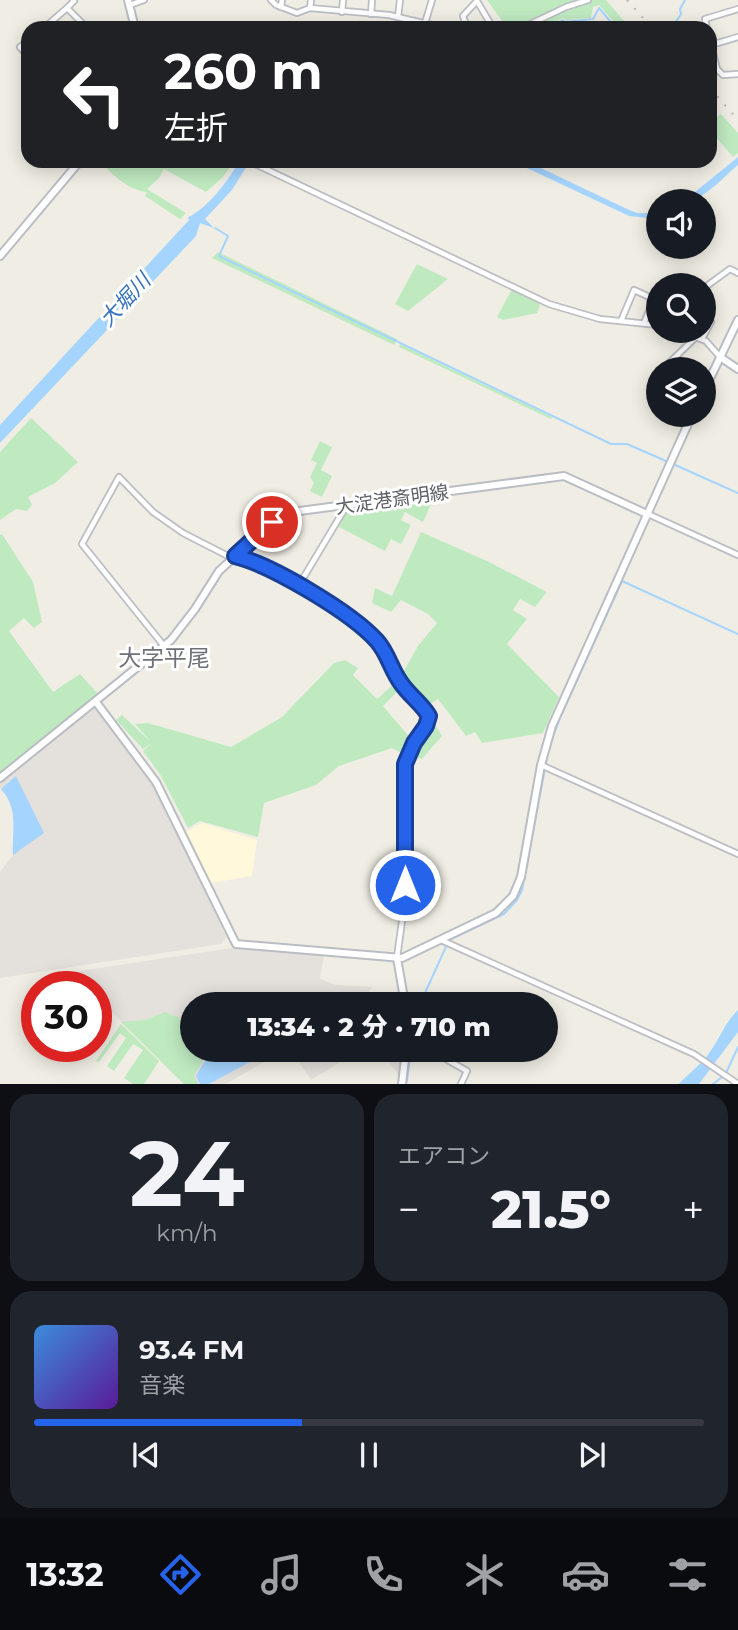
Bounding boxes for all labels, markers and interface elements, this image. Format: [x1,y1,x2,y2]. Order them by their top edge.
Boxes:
text: 260 m [164,42,323,101]
icon: left [49,49,140,140]
text: 左折 [164,108,228,147]
map controls [646,189,716,427]
button: sound [646,189,716,259]
water label: 大堀川 [94,267,157,331]
button: search [646,273,716,343]
button: layers [646,357,716,427]
street label: 大淀港斎明線 [334,480,450,519]
pin [242,492,302,552]
icon: arrive [253,503,291,541]
district label: 大字平尾 [118,644,210,672]
position arrow [368,848,442,922]
speed limit sign: 30 [21,971,112,1062]
text: 13:34 · 2 分 · 710 m [247,1011,491,1043]
text: 24 [129,1118,245,1229]
text: エアコン [398,1142,490,1170]
text: 21.5° [491,1178,611,1241]
text: − [398,1186,420,1233]
text: + [682,1186,704,1233]
text: km/h [156,1219,218,1247]
text: 93.4 FM [139,1334,244,1366]
text: 音楽 [139,1371,185,1399]
icon: previous [127,1436,165,1474]
icon: pause [350,1436,388,1474]
icon: next [573,1436,611,1474]
icon: directions [156,1550,205,1599]
icon: music [257,1550,306,1599]
icon: phone [359,1550,408,1599]
icon: climate [460,1550,509,1599]
icon: car [561,1550,610,1599]
icon: filters [663,1550,712,1599]
text: 13:32 [26,1555,104,1594]

